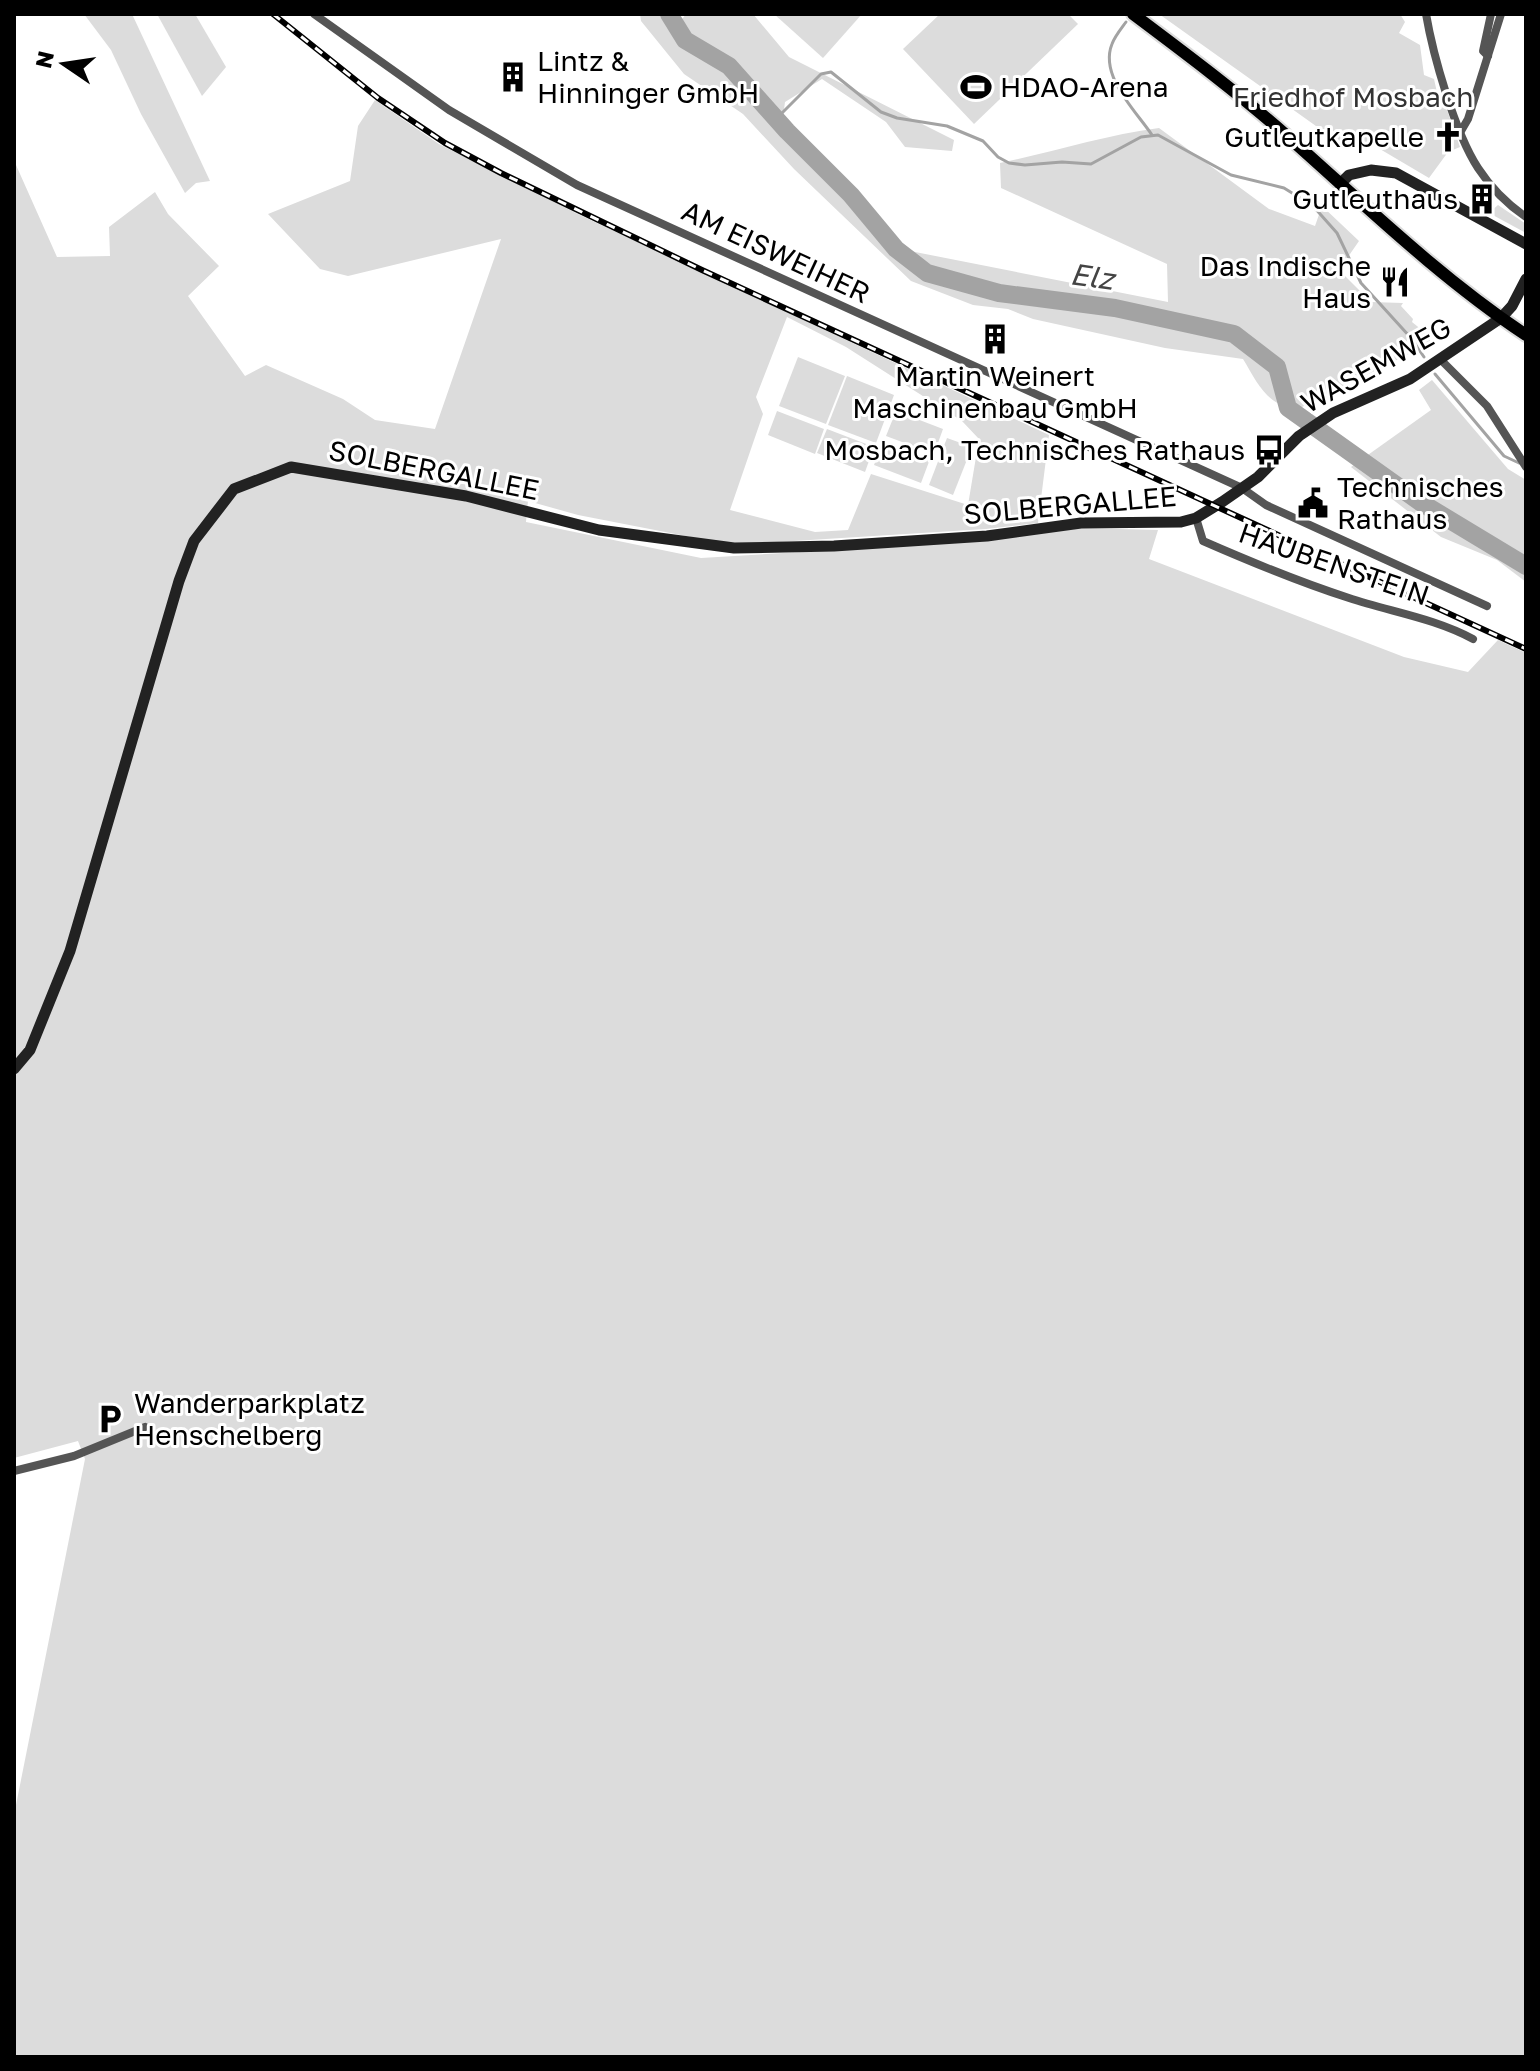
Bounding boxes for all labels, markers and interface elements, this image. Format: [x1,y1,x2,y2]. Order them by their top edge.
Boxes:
north arrow [24,24,104,104]
place label: Lintz & Hinninger GmbH [537,44,759,109]
text: N [29,48,59,71]
building icon: Lintz & Hinninger GmbH [496,60,530,94]
sports icon: HDAO-Arena [959,70,993,104]
place label: HDAO-Arena [1000,70,1169,103]
park label: Friedhof Mosbach [1233,80,1473,113]
place label: Gutleutkapelle [1224,120,1424,153]
church icon: Gutleutkapelle [1431,120,1465,154]
place label: Gutleuthaus [1292,182,1458,215]
building icon: Gutleuthaus [1465,182,1499,216]
street label: AM EISWEIHER [677,194,875,310]
place label: Das Indische Haus [1199,249,1371,314]
water label: Elz [1068,255,1119,297]
restaurant icon: Das Indische Haus [1378,265,1412,299]
street label: WASEMWEG [1295,310,1456,419]
building icon: Martin Weinert Maschinenbau GmbH [978,322,1012,356]
place label: Martin Weinert Maschinenbau GmbH [852,359,1138,424]
street label: SOLBERGALLEE [326,433,542,506]
place label: Mosbach, Technisches Rathaus [824,433,1245,466]
bus stop icon: Mosbach, Technisches Rathaus [1252,433,1286,467]
place label: Technisches Rathaus [1337,470,1504,535]
street label: SOLBERGALLEE [962,479,1178,530]
public building icon: Technisches Rathaus [1296,486,1330,520]
street label: HAUBENSTEIN [1235,516,1434,612]
place label: Wanderparkplatz Henschelberg [134,1386,365,1451]
parking icon: Wanderparkplatz Henschelberg [93,1402,127,1436]

